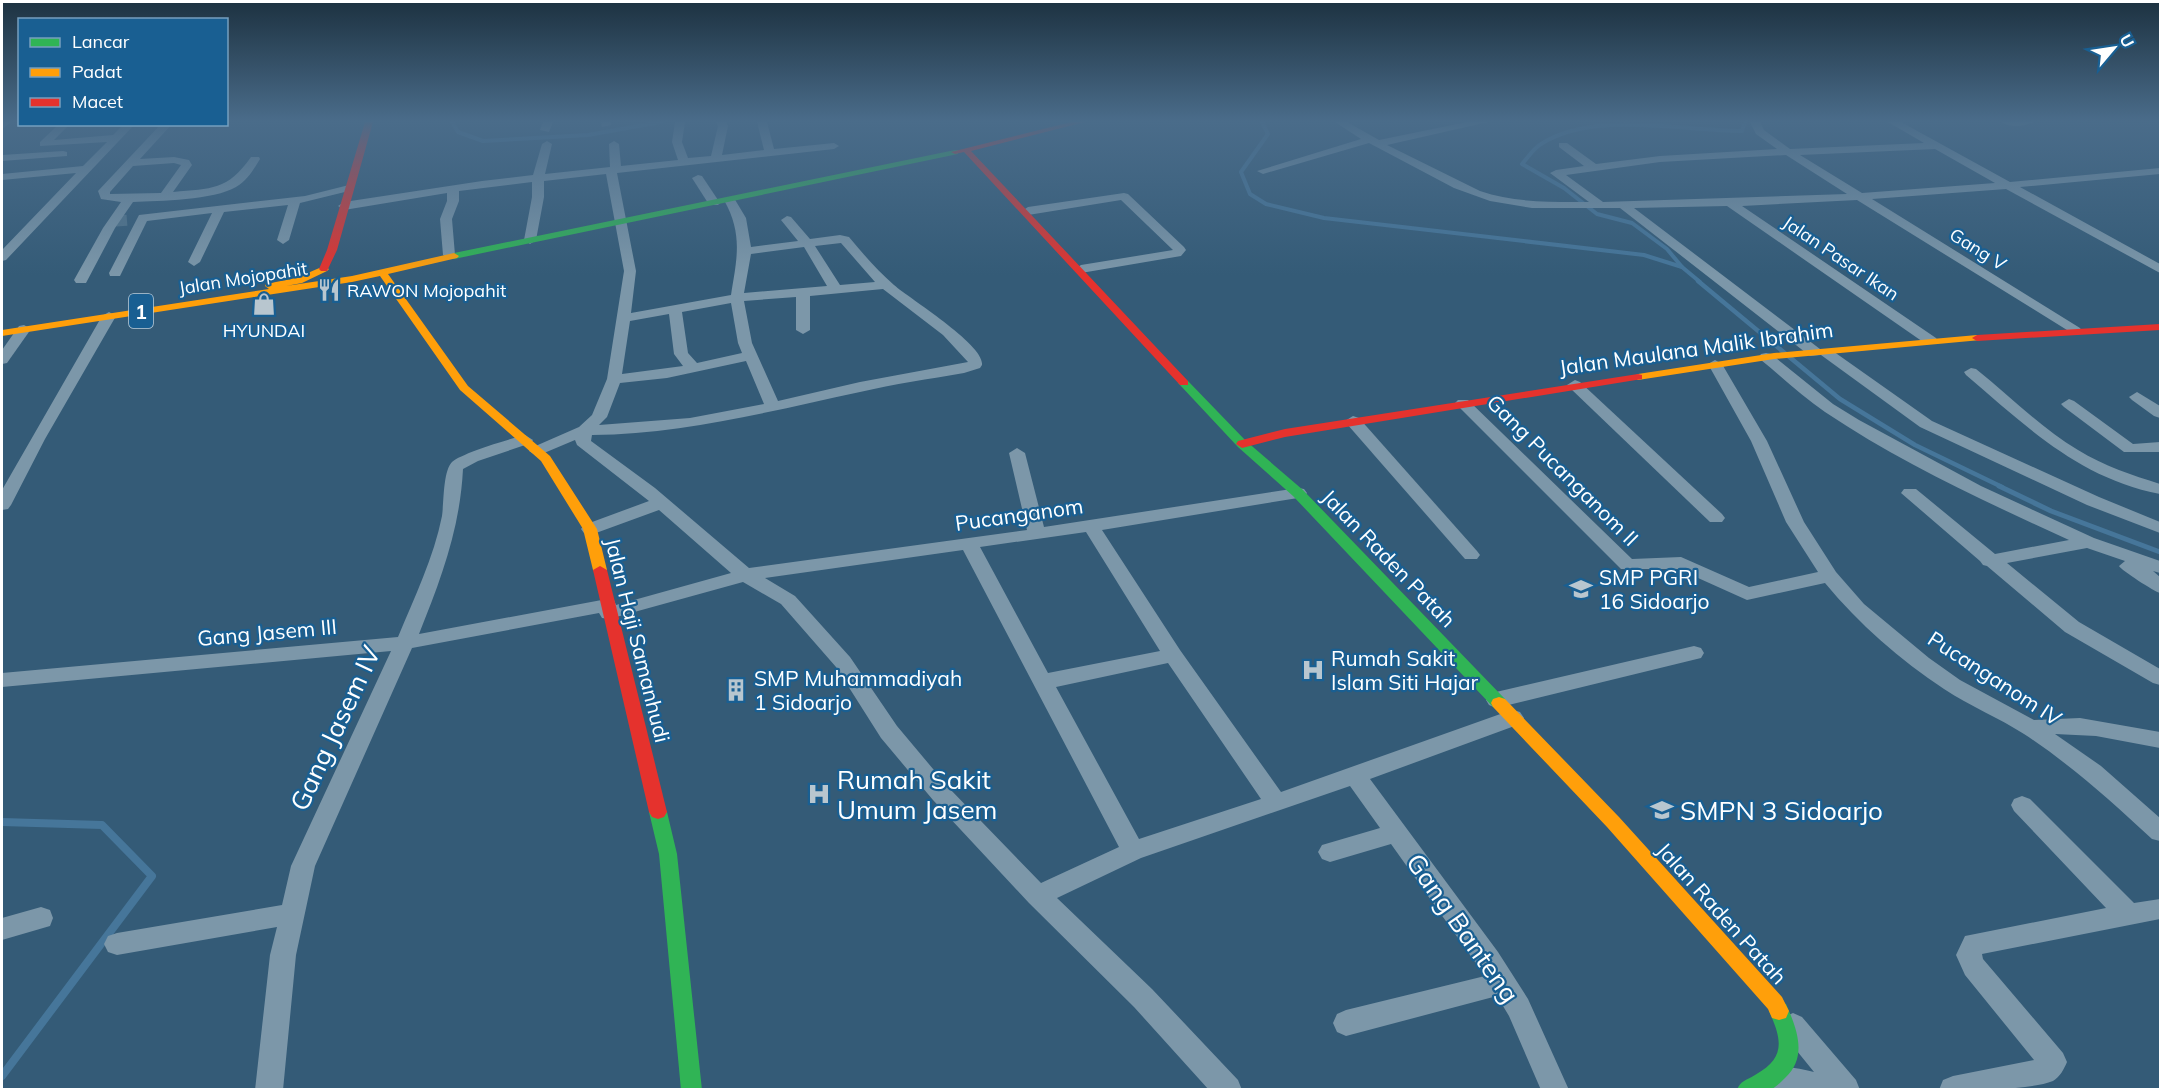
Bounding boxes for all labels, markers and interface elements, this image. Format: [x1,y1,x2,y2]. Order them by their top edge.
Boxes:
legend [18,18,228,126]
north arrow [2084,18,2144,78]
text: Lancar [72,30,130,53]
text: U [2116,31,2139,51]
text: Padat [72,60,122,83]
text: Macet [72,90,123,113]
street label: Jalan Pasar Ikan [1778,211,1904,305]
street label: Gang V [1945,223,2011,276]
street label: Jalan Mojopahit [177,256,309,300]
restaurant icon: RAWON Mojopahit [316,277,342,303]
place label: RAWON Mojopahit [347,279,506,302]
shop icon: HYUNDAI [251,291,277,317]
road number: 1 [129,294,153,328]
street label: Jalan Maulana Malik Ibrahim [1557,316,1835,380]
place label: HYUNDAI [223,319,305,342]
street label: Gang Pucanganom II [1482,389,1644,551]
street label: Jalan Raden Patah [1316,484,1462,632]
street label: Pucanganom [953,492,1085,536]
street label: Jalan Haji Samanhudi [600,535,676,745]
place label: SMP PGRI 16 Sidoarjo [1599,564,1710,614]
school or university icon: SMP PGRI 16 Sidoarjo [1568,576,1594,602]
street label: Gang Jasem III [196,613,338,651]
street label: Pucanganom IV [1923,625,2067,731]
street label: Gang Jasem IV [282,640,388,816]
place label: Rumah Sakit Islam Siti Hajar [1331,645,1479,695]
hospital icon: Rumah Sakit Islam Siti Hajar [1300,657,1326,683]
place label: SMP Muhammadiyah 1 Sidoarjo [754,665,962,715]
building icon: SMP Muhammadiyah 1 Sidoarjo [723,677,749,703]
place label: Rumah Sakit Umum Jasem [837,763,997,826]
hospital icon: Rumah Sakit Umum Jasem [806,781,832,807]
place label: SMPN 3 Sidoarjo [1680,794,1883,827]
school or university icon: SMPN 3 Sidoarjo [1649,797,1675,823]
street label: Jalan Raden Patah [1652,837,1792,989]
street label: Gang Banteng [1399,847,1527,1009]

